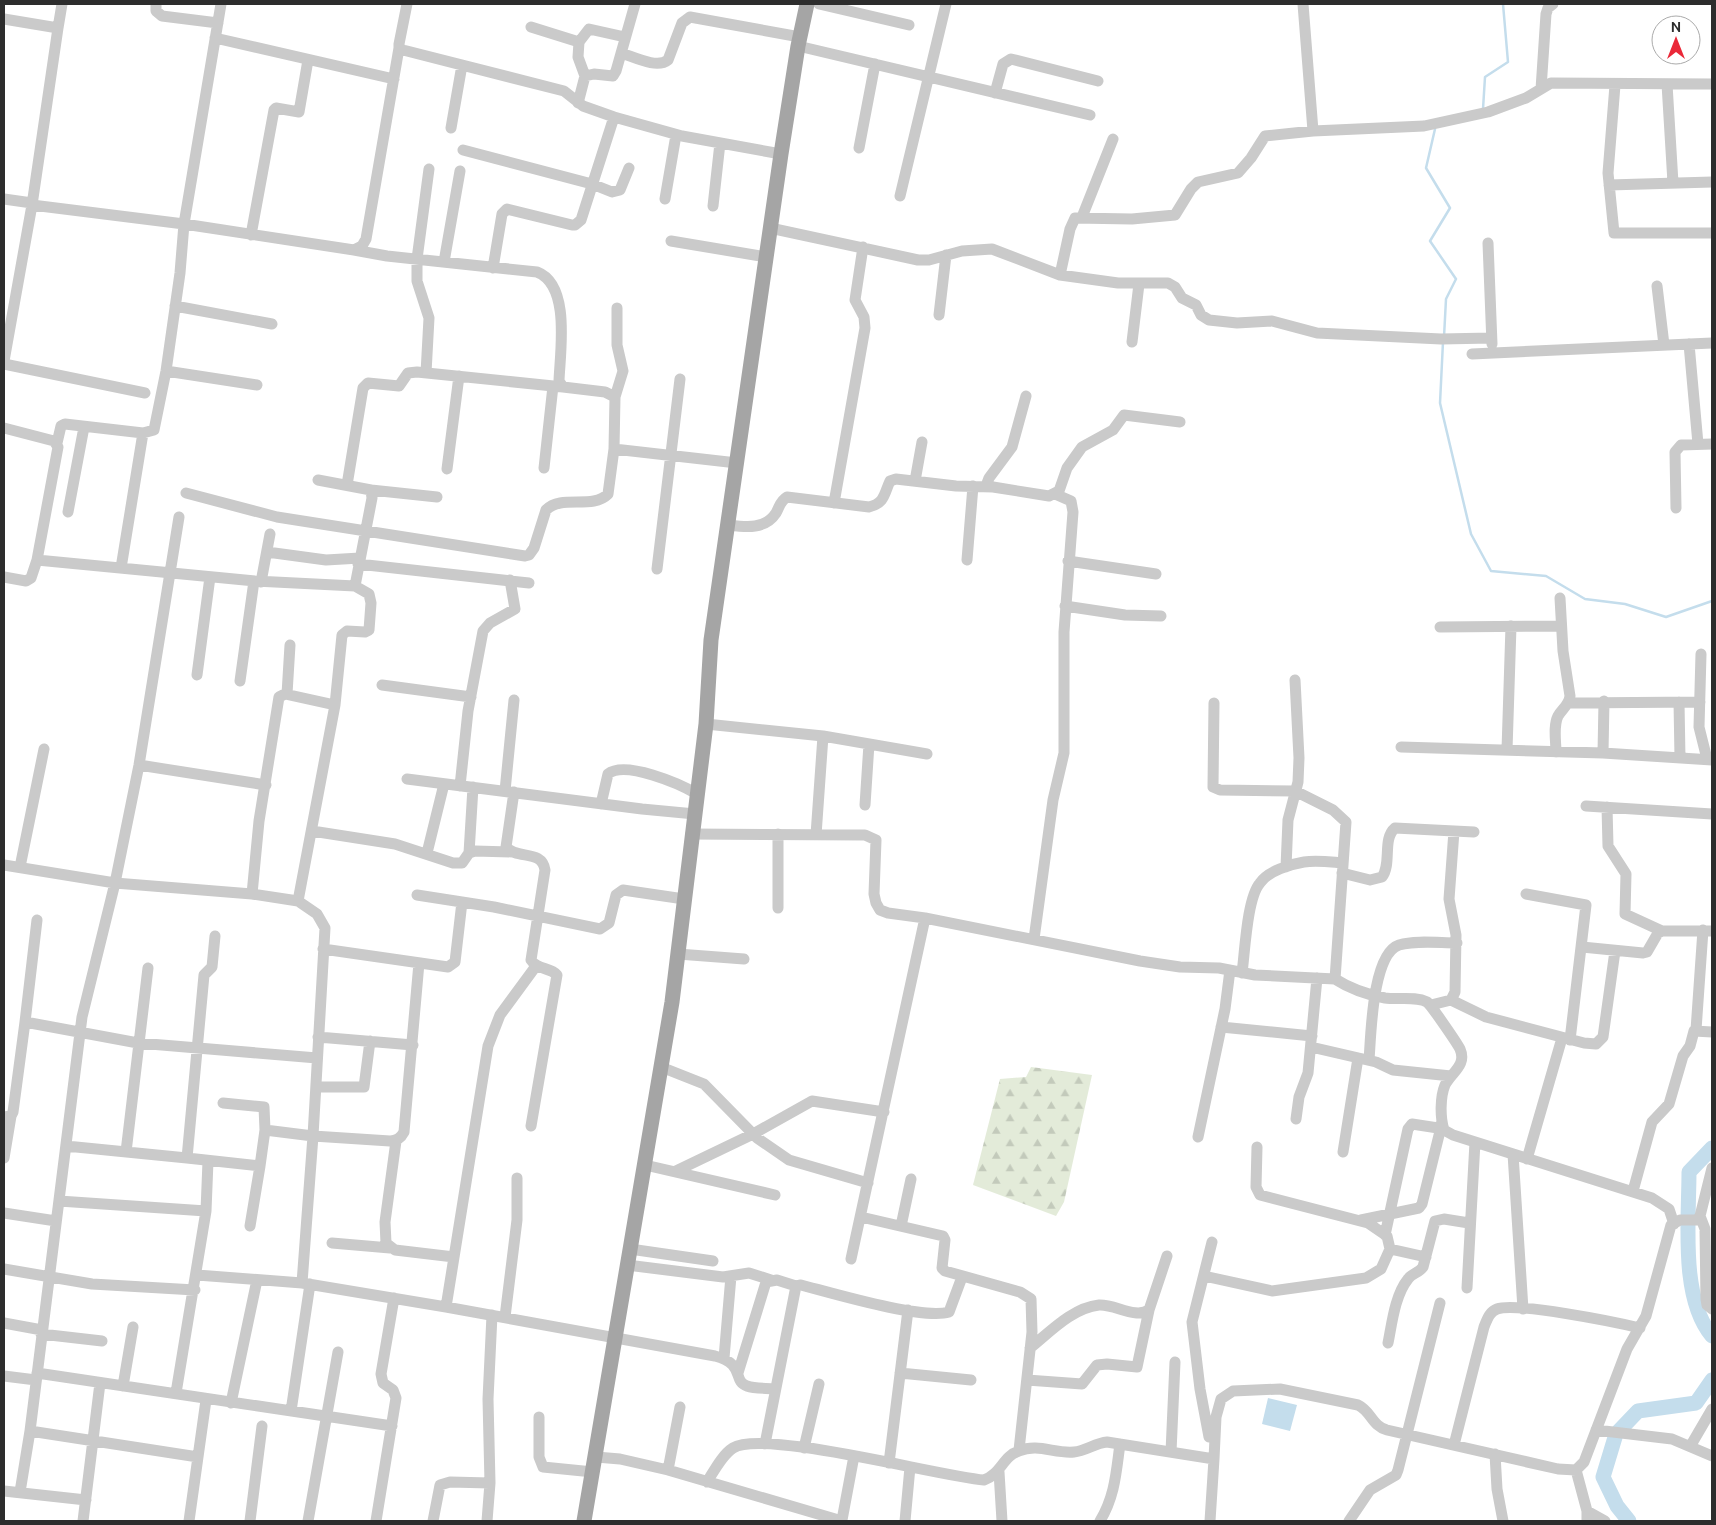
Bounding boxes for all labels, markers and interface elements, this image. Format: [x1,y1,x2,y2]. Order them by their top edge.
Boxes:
north arrow [1651,15,1701,65]
text: N [1671,19,1681,35]

